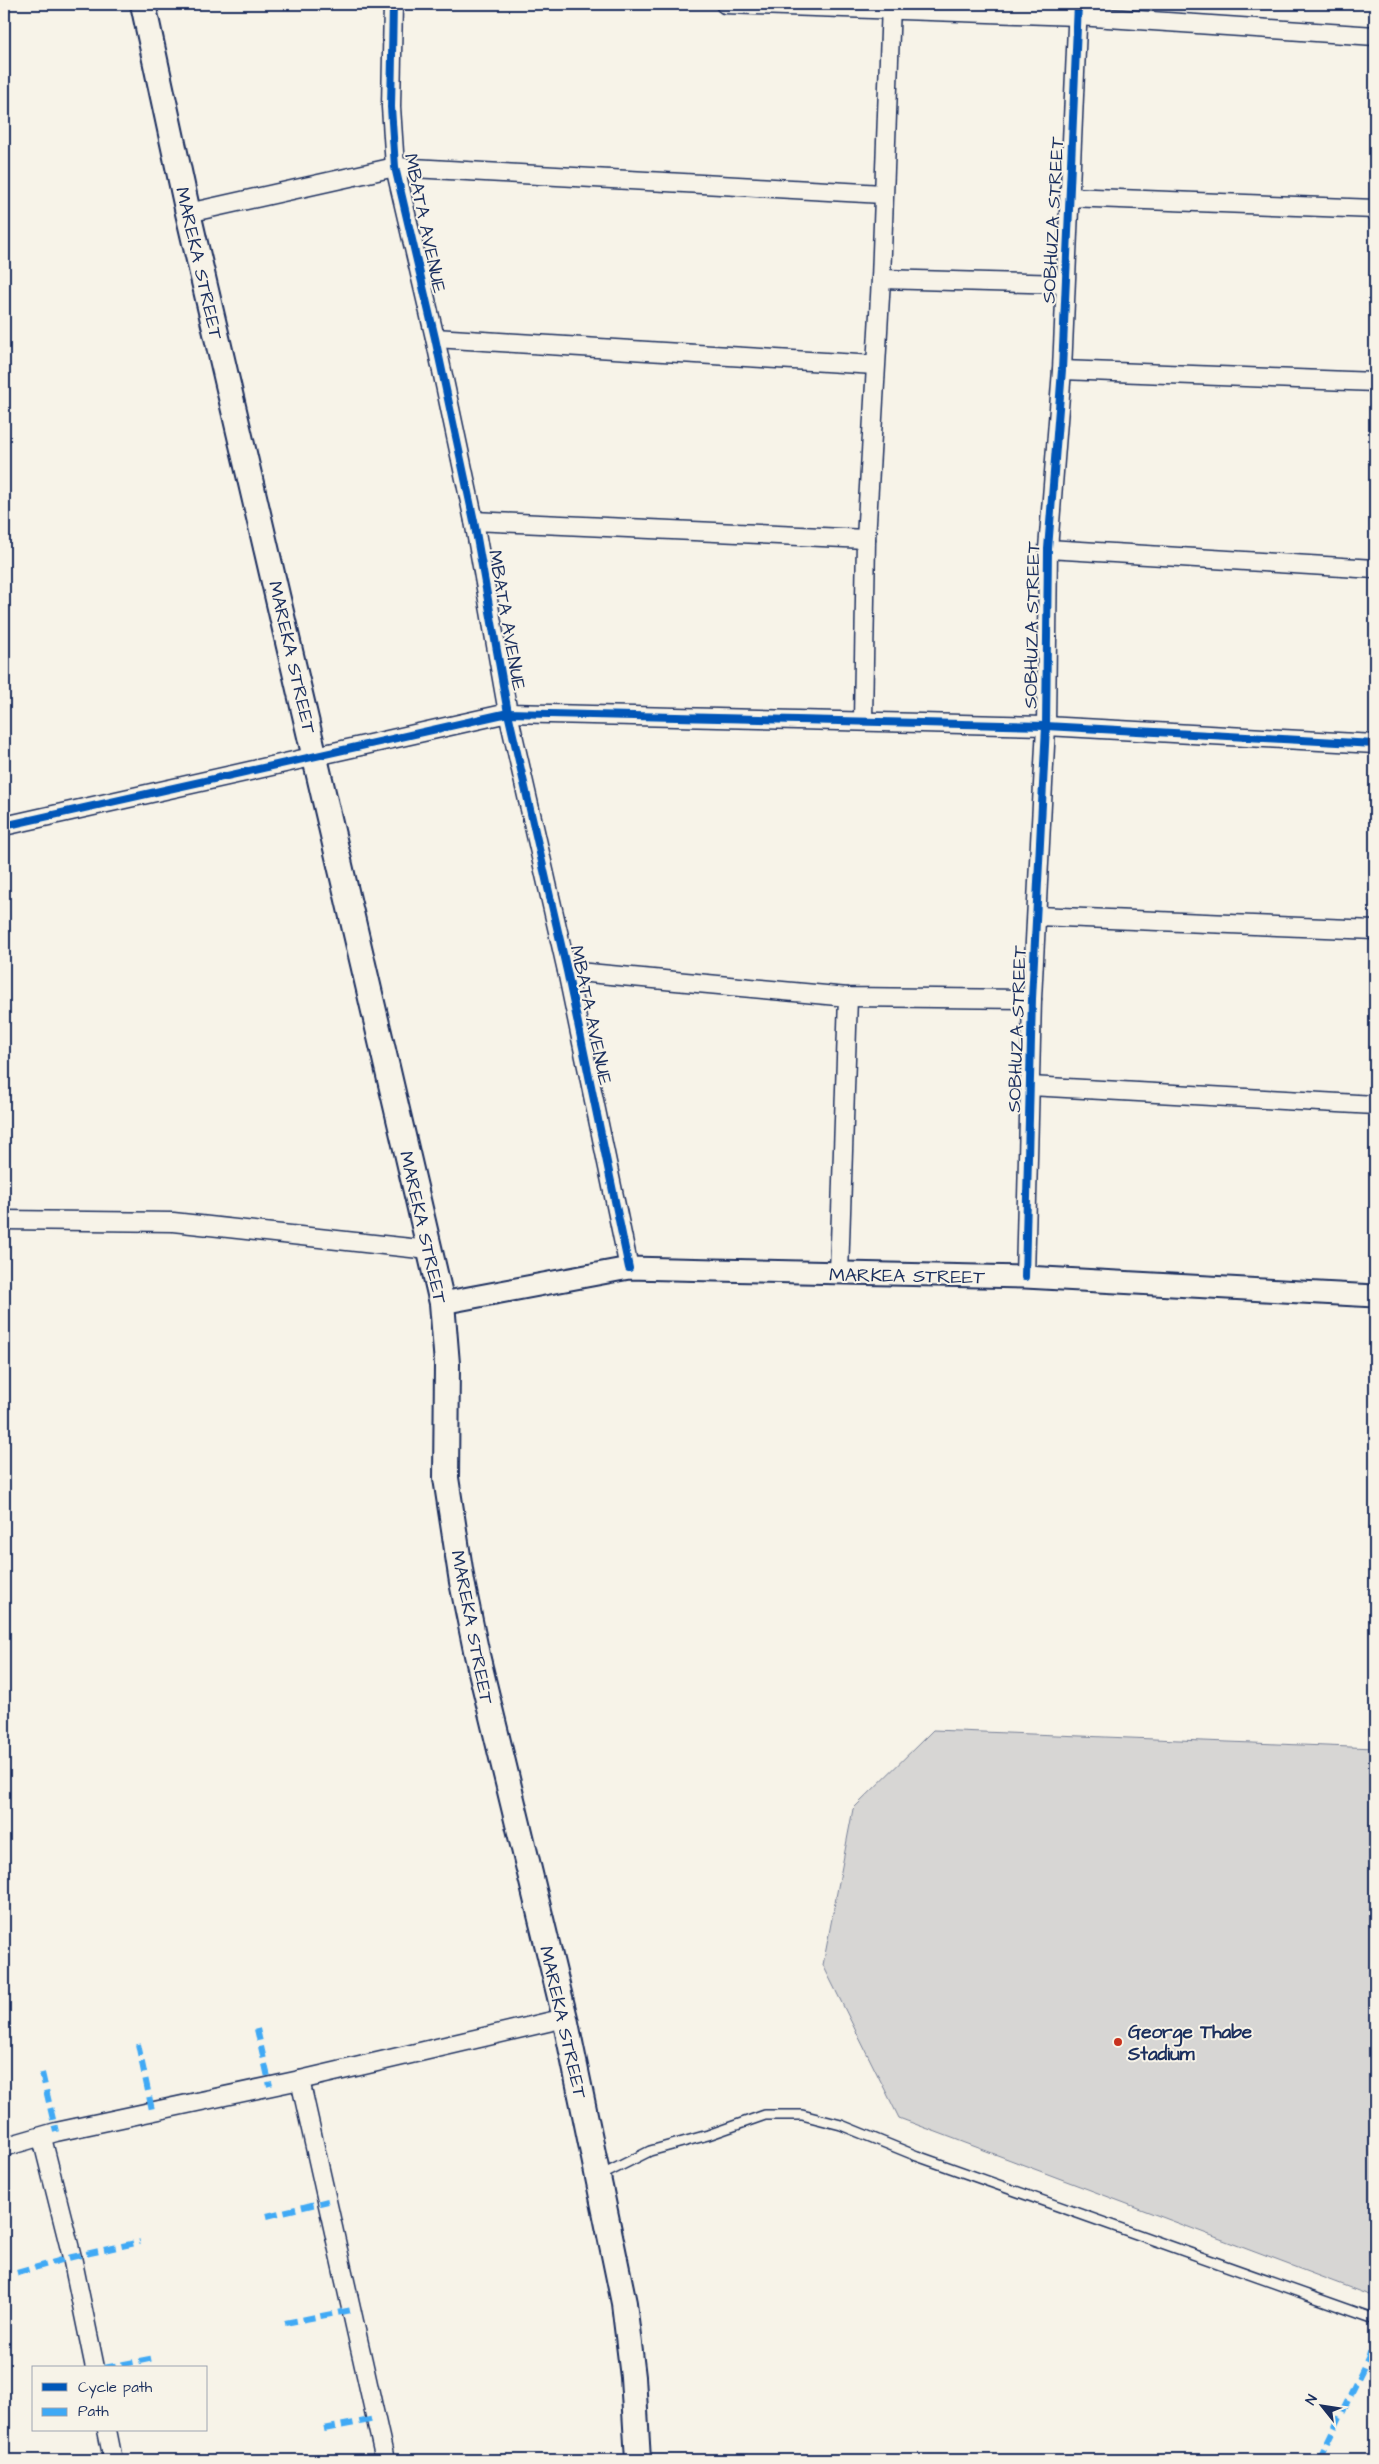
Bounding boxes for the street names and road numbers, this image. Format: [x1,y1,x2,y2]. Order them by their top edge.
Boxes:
street label: SOBHUZA STREET [1036,136,1071,304]
street label: MBATA AVENUE [397,151,453,296]
street label: MAREKA STREET [168,184,229,342]
street label: SOBHUZA STREET [1018,541,1047,709]
street label: MBATA AVENUE [481,548,532,693]
street label: MAREKA STREET [261,578,322,736]
street label: MBATA AVENUE [563,943,619,1088]
street label: SOBHUZA STREET [1001,945,1034,1113]
street label: MAREKA STREET [392,1148,453,1306]
street label: MARKEA STREET [829,1262,985,1291]
street label: MAREKA STREET [443,1548,500,1707]
street label: MAREKA STREET [532,1943,593,2101]

